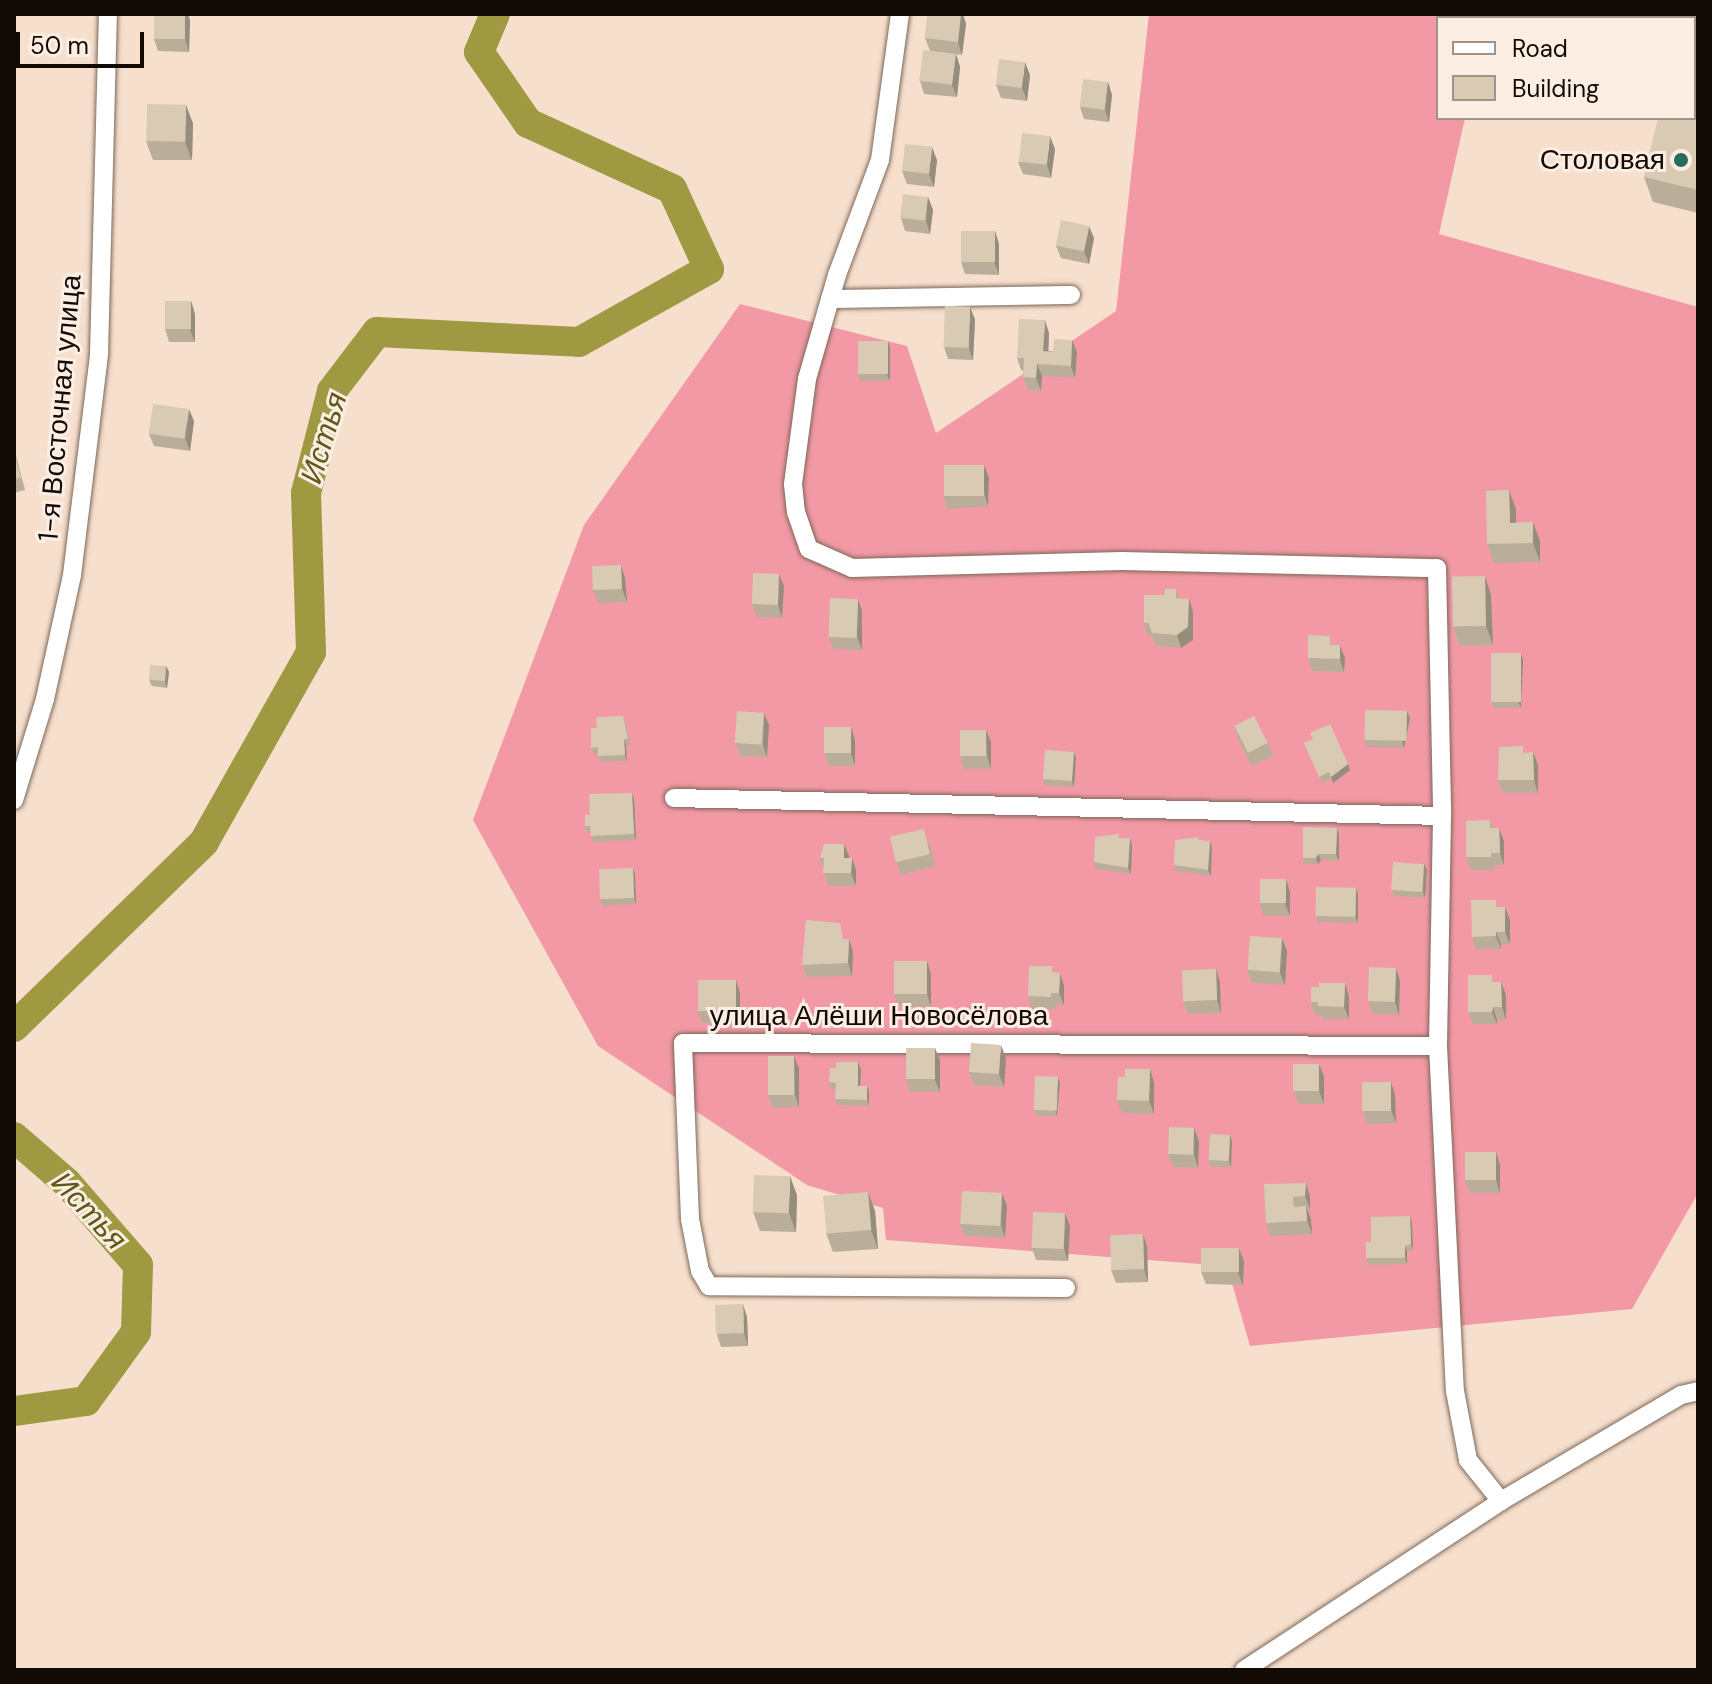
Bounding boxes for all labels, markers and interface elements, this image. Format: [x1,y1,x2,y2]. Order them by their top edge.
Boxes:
scale bar [20,16,148,66]
legend [1436,16,1696,120]
text: 50 m [30,30,89,61]
text: Road [1512,33,1568,64]
text: Building [1512,73,1599,104]
place label: Столовая [1540,143,1665,177]
marker: Столовая [1672,151,1690,169]
street label: 1-я Восточная улица [32,273,88,543]
water label: Истья [293,388,355,488]
street label: улица Алёши Новосёлова [710,999,1048,1033]
water label: Истья [44,1165,134,1257]

